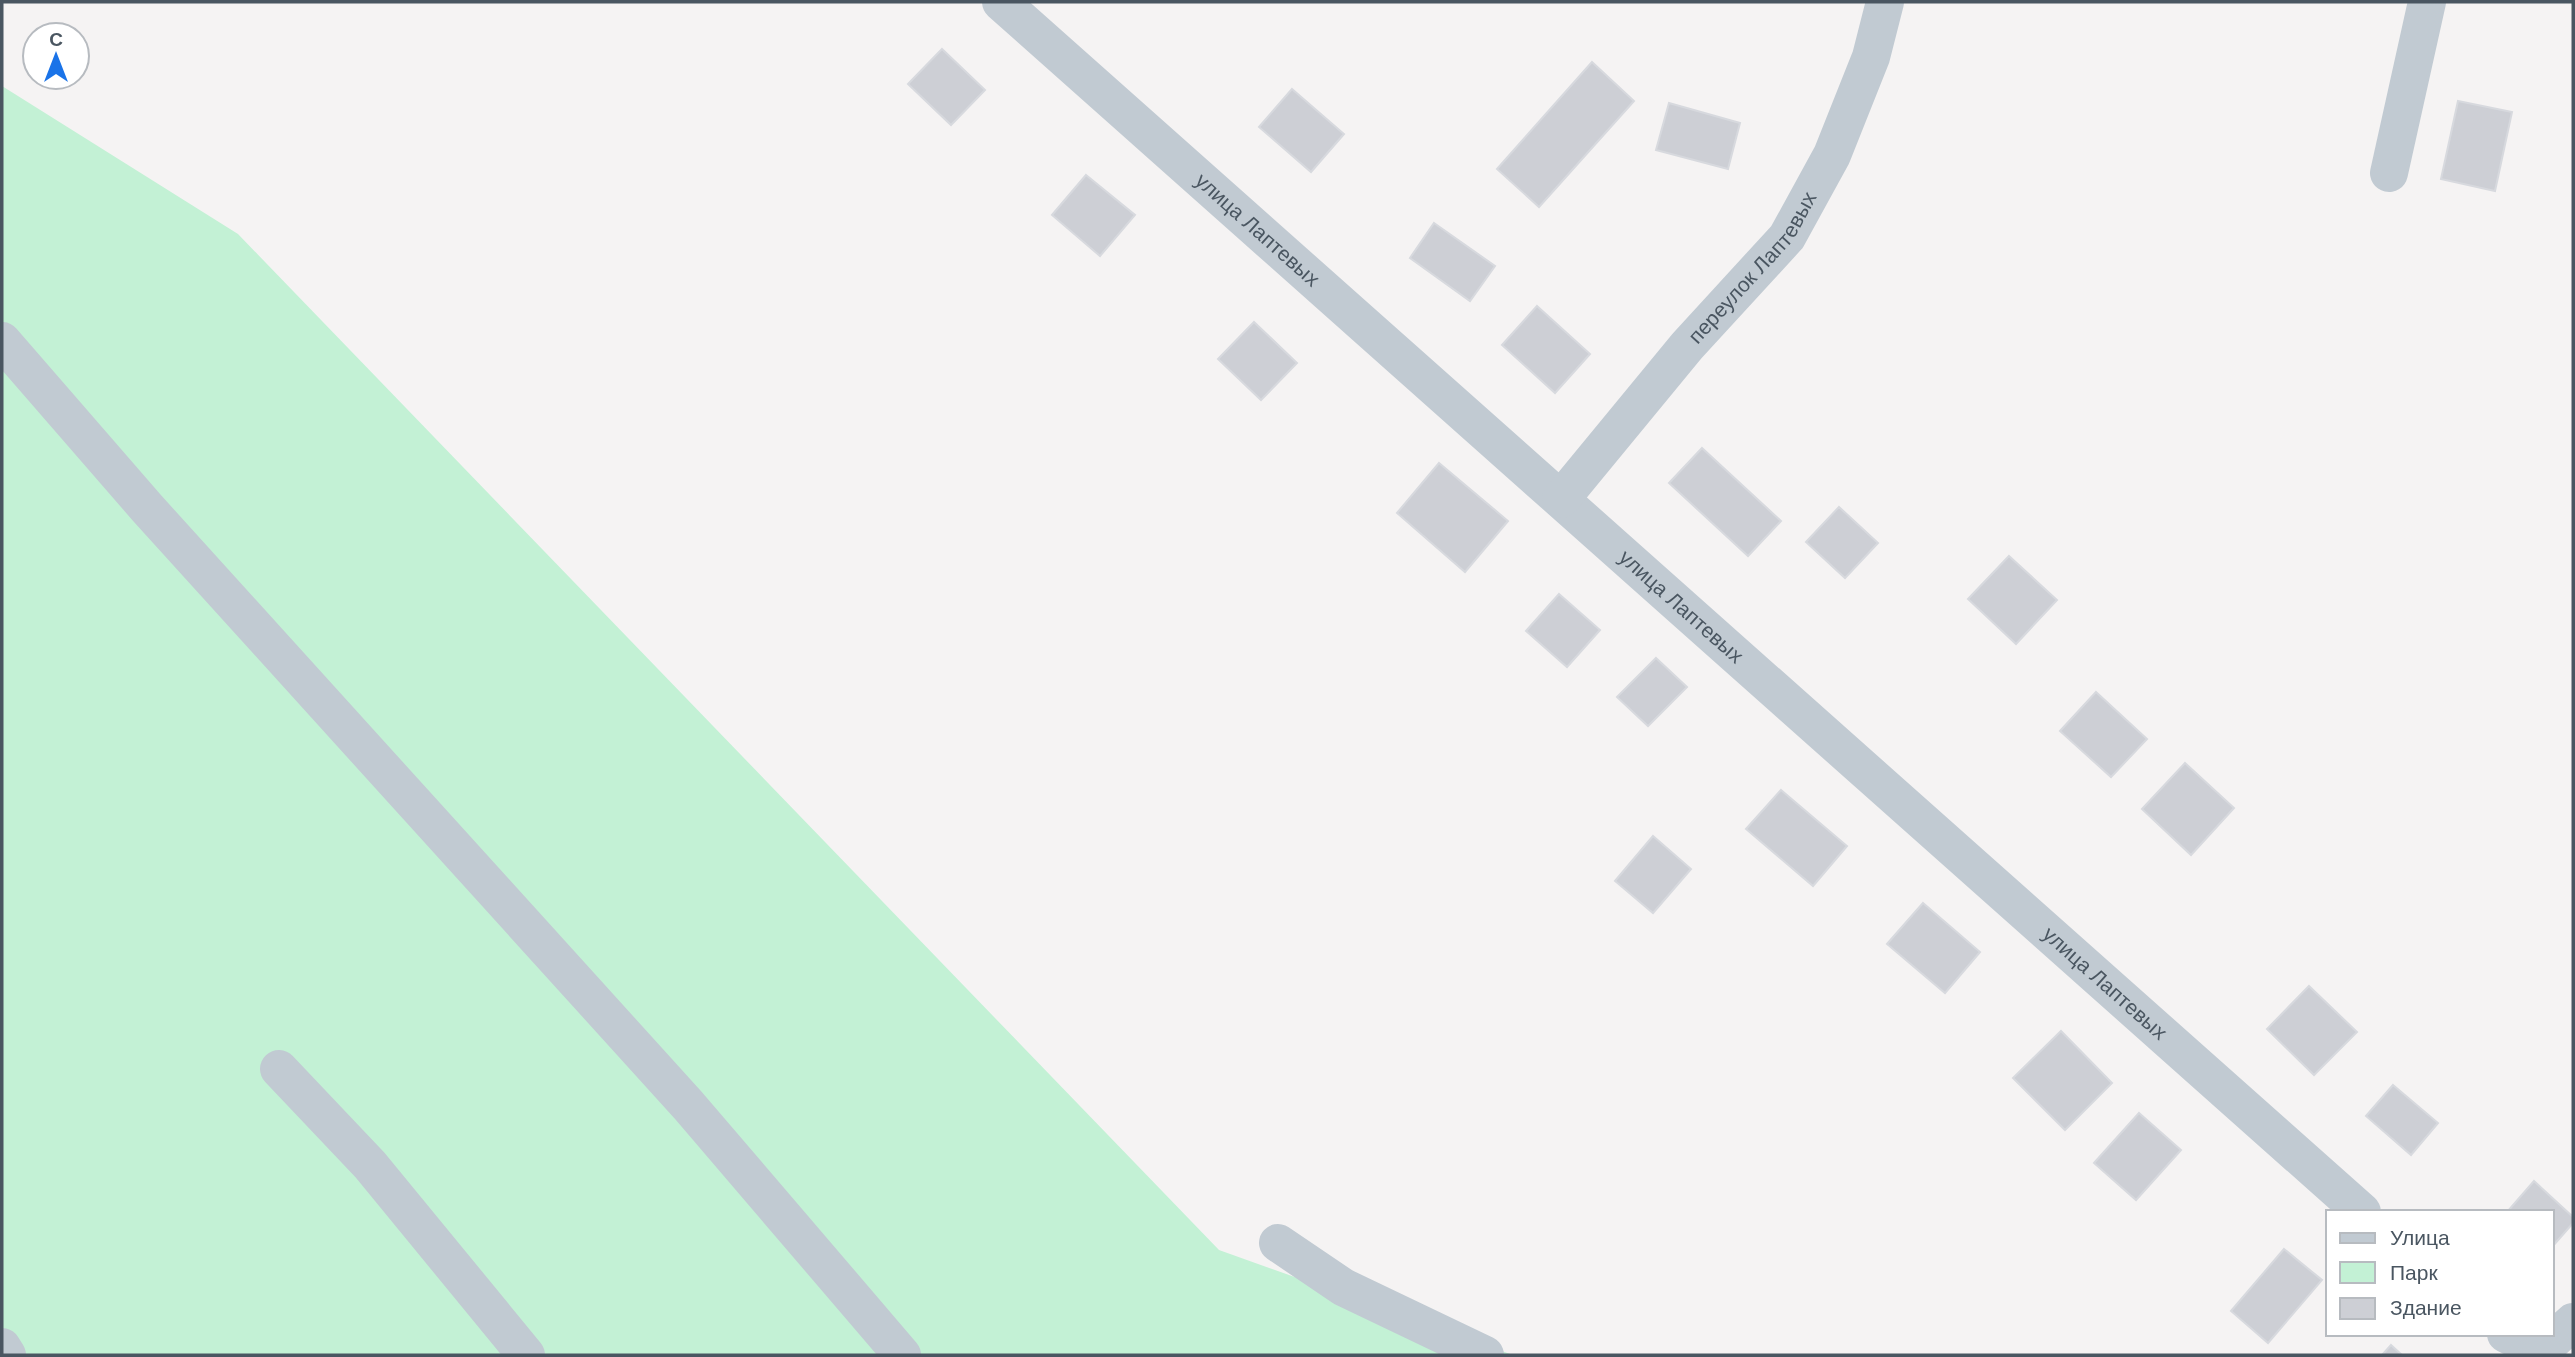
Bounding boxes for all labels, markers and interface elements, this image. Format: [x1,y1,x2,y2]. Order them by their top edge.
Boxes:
north arrow [21,21,91,91]
text: С [49,27,63,52]
street label: улица Лаптевых [1189,167,1326,293]
street label: переулок Лаптевых [1682,186,1823,350]
street label: улица Лаптевых [1613,544,1750,670]
street label: улица Лаптевых [2036,920,2174,1047]
legend [2326,1210,2554,1336]
text: Улица [2390,1224,2450,1252]
text: Парк [2390,1259,2438,1287]
text: Здание [2390,1294,2462,1322]

